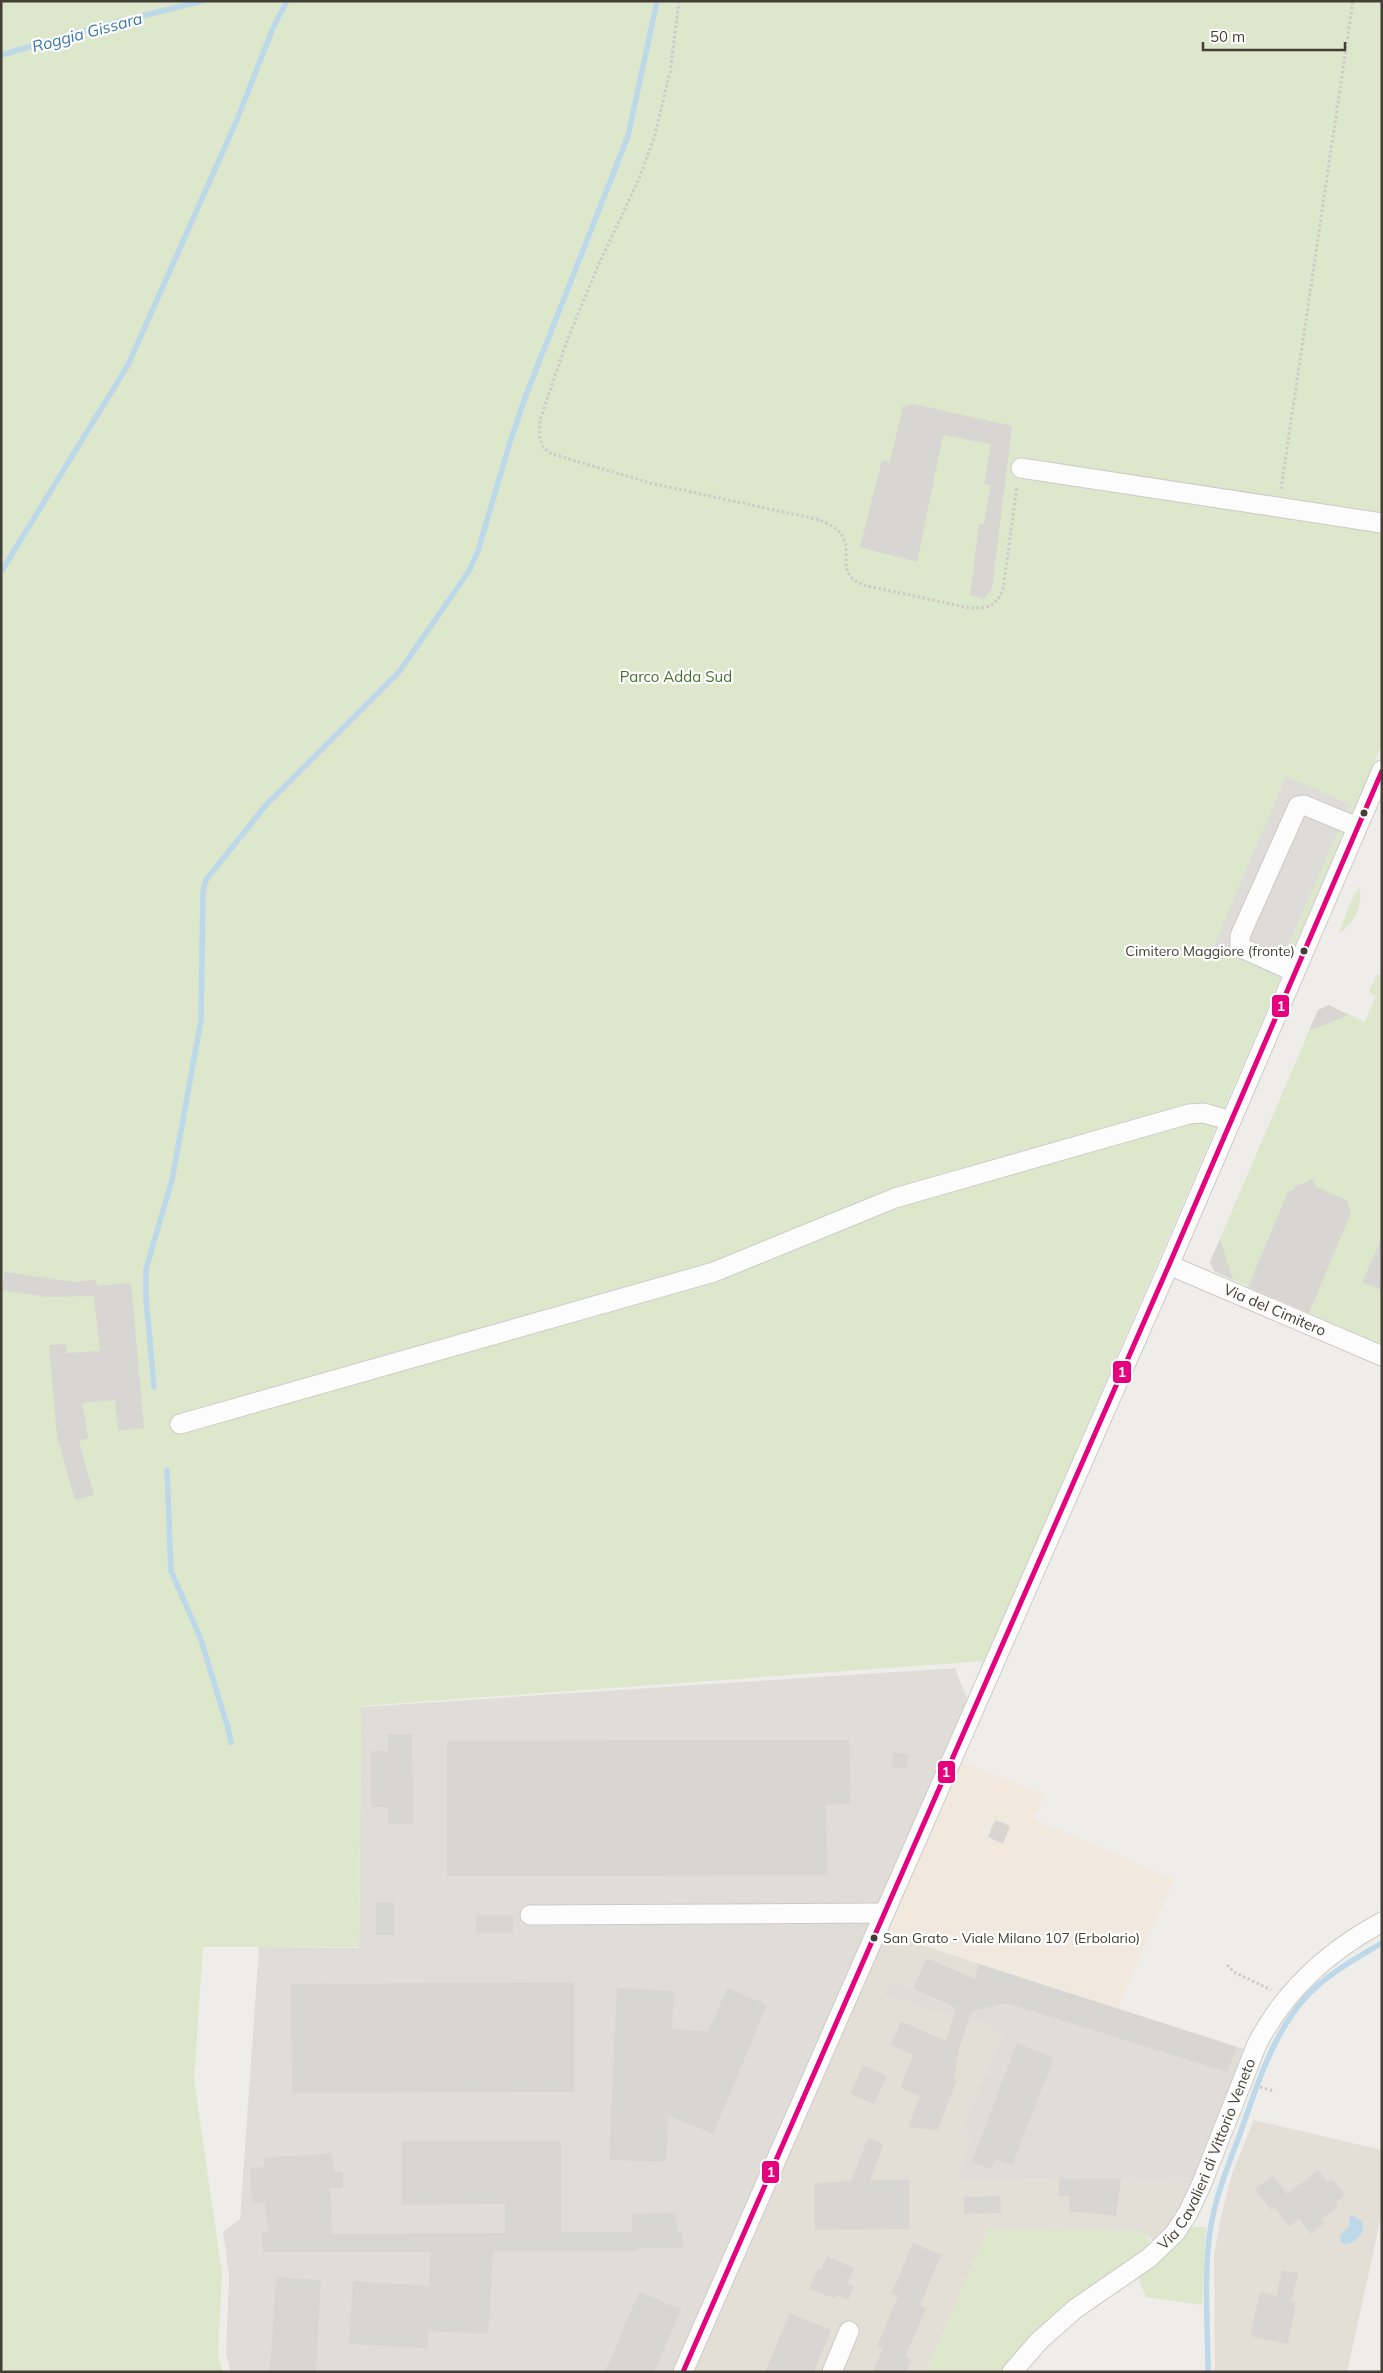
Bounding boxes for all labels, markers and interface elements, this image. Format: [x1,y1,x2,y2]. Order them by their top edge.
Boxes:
water label: Roggia Gissara [30,8,145,56]
scale bar [1203,20,1346,52]
text: 50 m [1210,27,1245,46]
park label: Parco Adda Sud [620,667,732,686]
unlabelled marker [1359,808,1369,818]
place label: Cimitero Maggiore (fronte) [1125,942,1295,960]
marker: Cimitero Maggiore (fronte) [1299,946,1309,956]
line badge: 1 [1271,994,1290,1018]
text: 1 [1277,997,1285,1015]
street label: Via del Cimitero [1221,1279,1329,1340]
line badge: 1 [1112,1360,1132,1384]
text: 1 [1118,1363,1126,1381]
line badge: 1 [937,1760,956,1784]
text: 1 [942,1763,950,1781]
place label: San Grato - Viale Milano 107 (Erbolario) [883,1929,1140,1947]
marker: San Grato - Viale Milano 107 (Erbolario) [869,1933,879,1943]
street label: Via Cavalieri di Vittorio Veneto [1153,2056,1259,2254]
line badge: 1 [761,2160,780,2184]
text: 1 [767,2163,775,2181]

